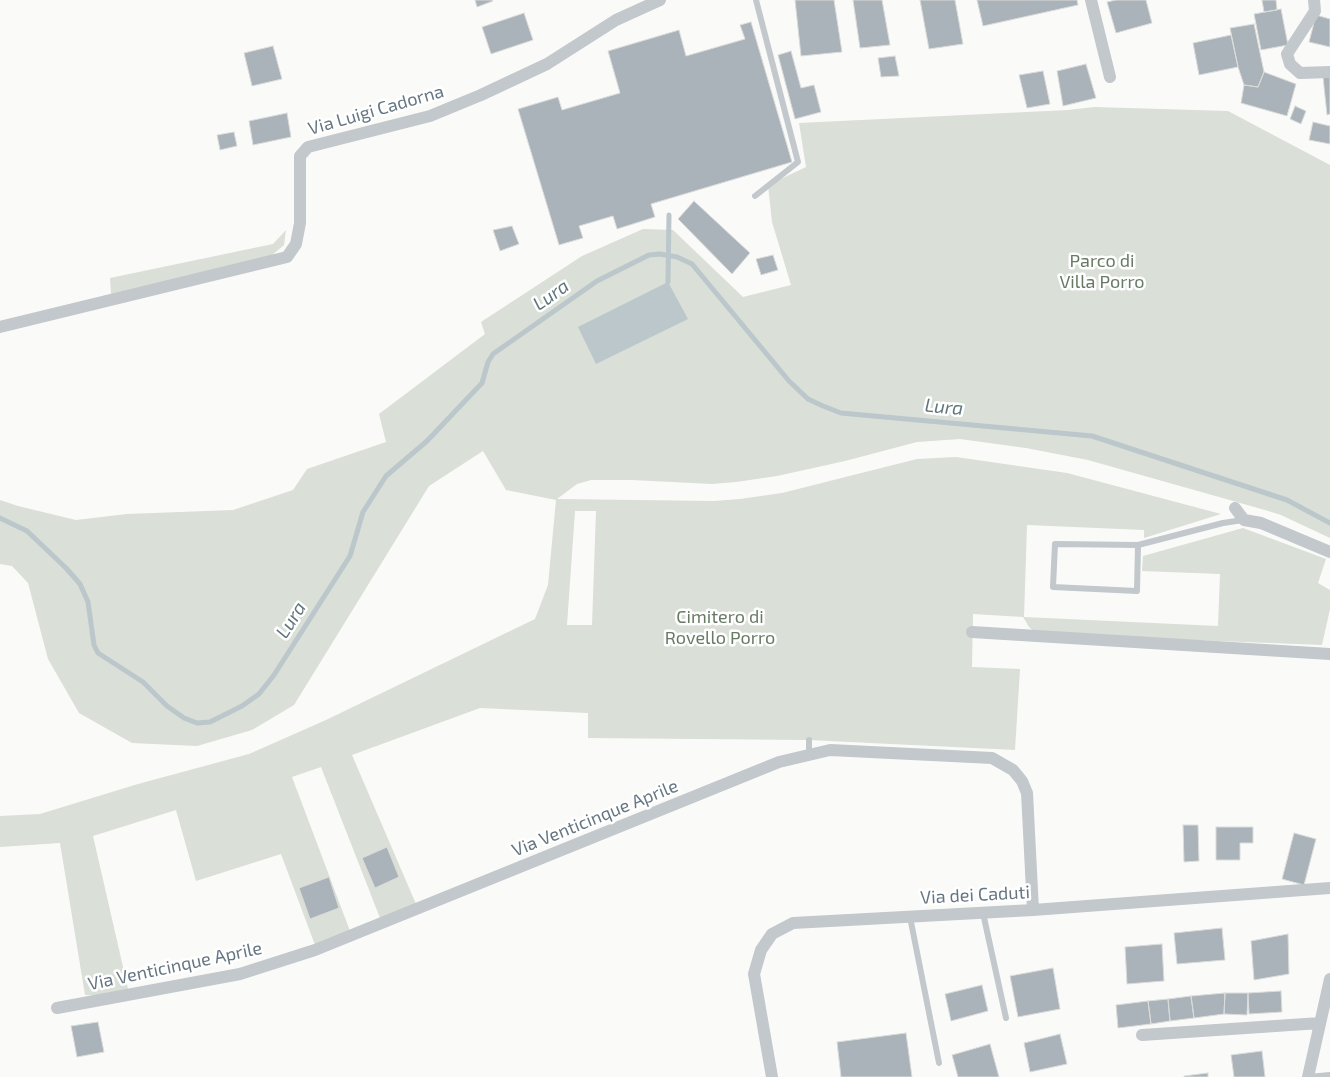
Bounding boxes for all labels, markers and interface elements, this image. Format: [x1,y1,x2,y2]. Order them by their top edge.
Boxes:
street label: Via Luigi Cadorna [306,80,446,140]
park label: Parco di Villa Porro [1059,250,1145,292]
water label: Lura [529,275,573,315]
water label: Lura [924,394,964,420]
water label: Lura [271,598,311,642]
park label: Cimitero di Rovello Porro [665,606,775,649]
street label: Via Venticinque Aprile [509,775,681,861]
street label: Via dei Caduti [920,881,1030,909]
street label: Via Venticinque Aprile [86,937,264,995]

